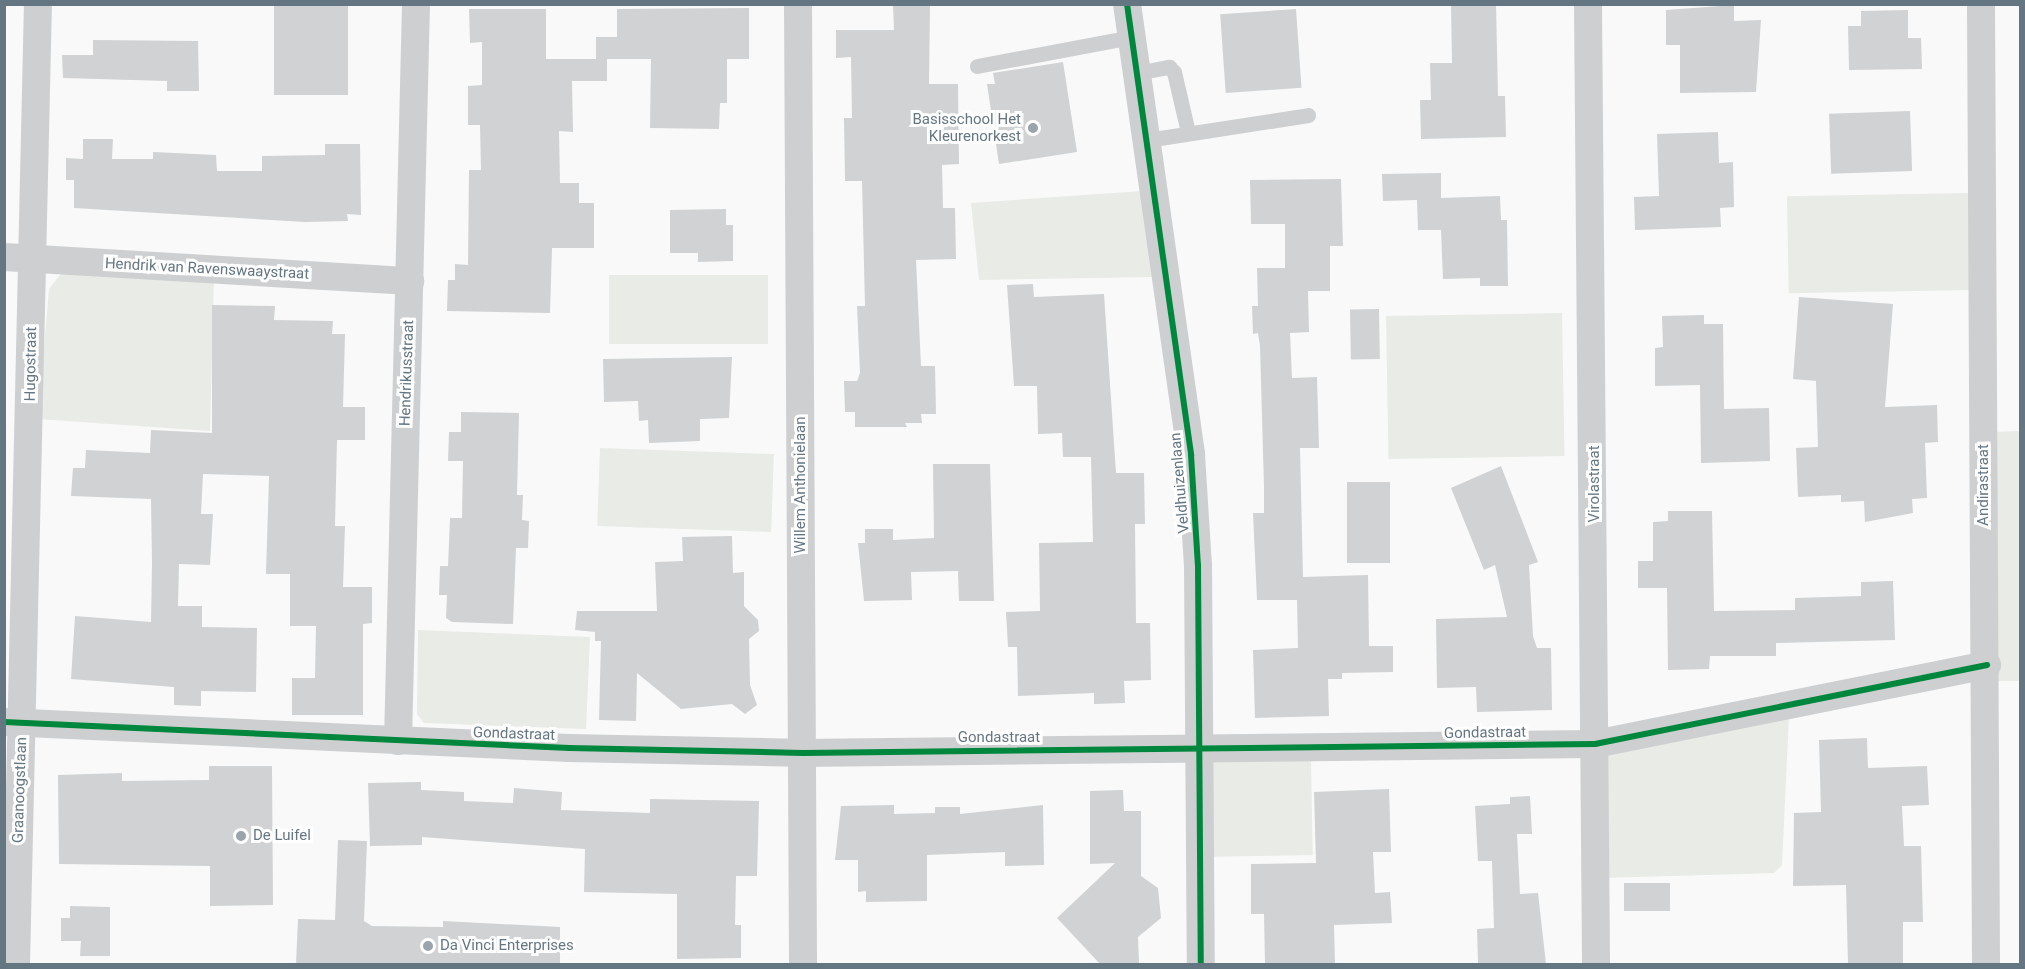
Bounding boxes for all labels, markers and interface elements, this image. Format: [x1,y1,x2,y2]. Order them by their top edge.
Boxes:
place label: Basisschool Het Kleurenorkest [912,110,1021,145]
marker: Basisschool Het Kleurenorkest [1026,121,1040,135]
street label: Hendrik van Ravenswaaystraat [104,255,310,283]
street label: Hendrikusstraat [396,320,418,426]
street label: Hugostraat [21,327,41,401]
street label: Willem Anthonielaan [792,416,810,554]
street label: Veldhuizenlaan [1167,432,1193,534]
street label: Andirastraat [1975,444,1993,526]
street label: Virolastraat [1586,445,1604,523]
street label: Gondastraat [1444,723,1526,743]
street label: Gondastraat [473,724,555,744]
street label: Gondastraat [958,729,1040,747]
street label: Graanoogstlaan [9,737,31,843]
place label: De Luifel [253,827,311,845]
marker: De Luifel [234,829,248,843]
place label: Da Vinci Enterprises [440,937,574,955]
marker: Da Vinci Enterprises [421,939,435,953]

